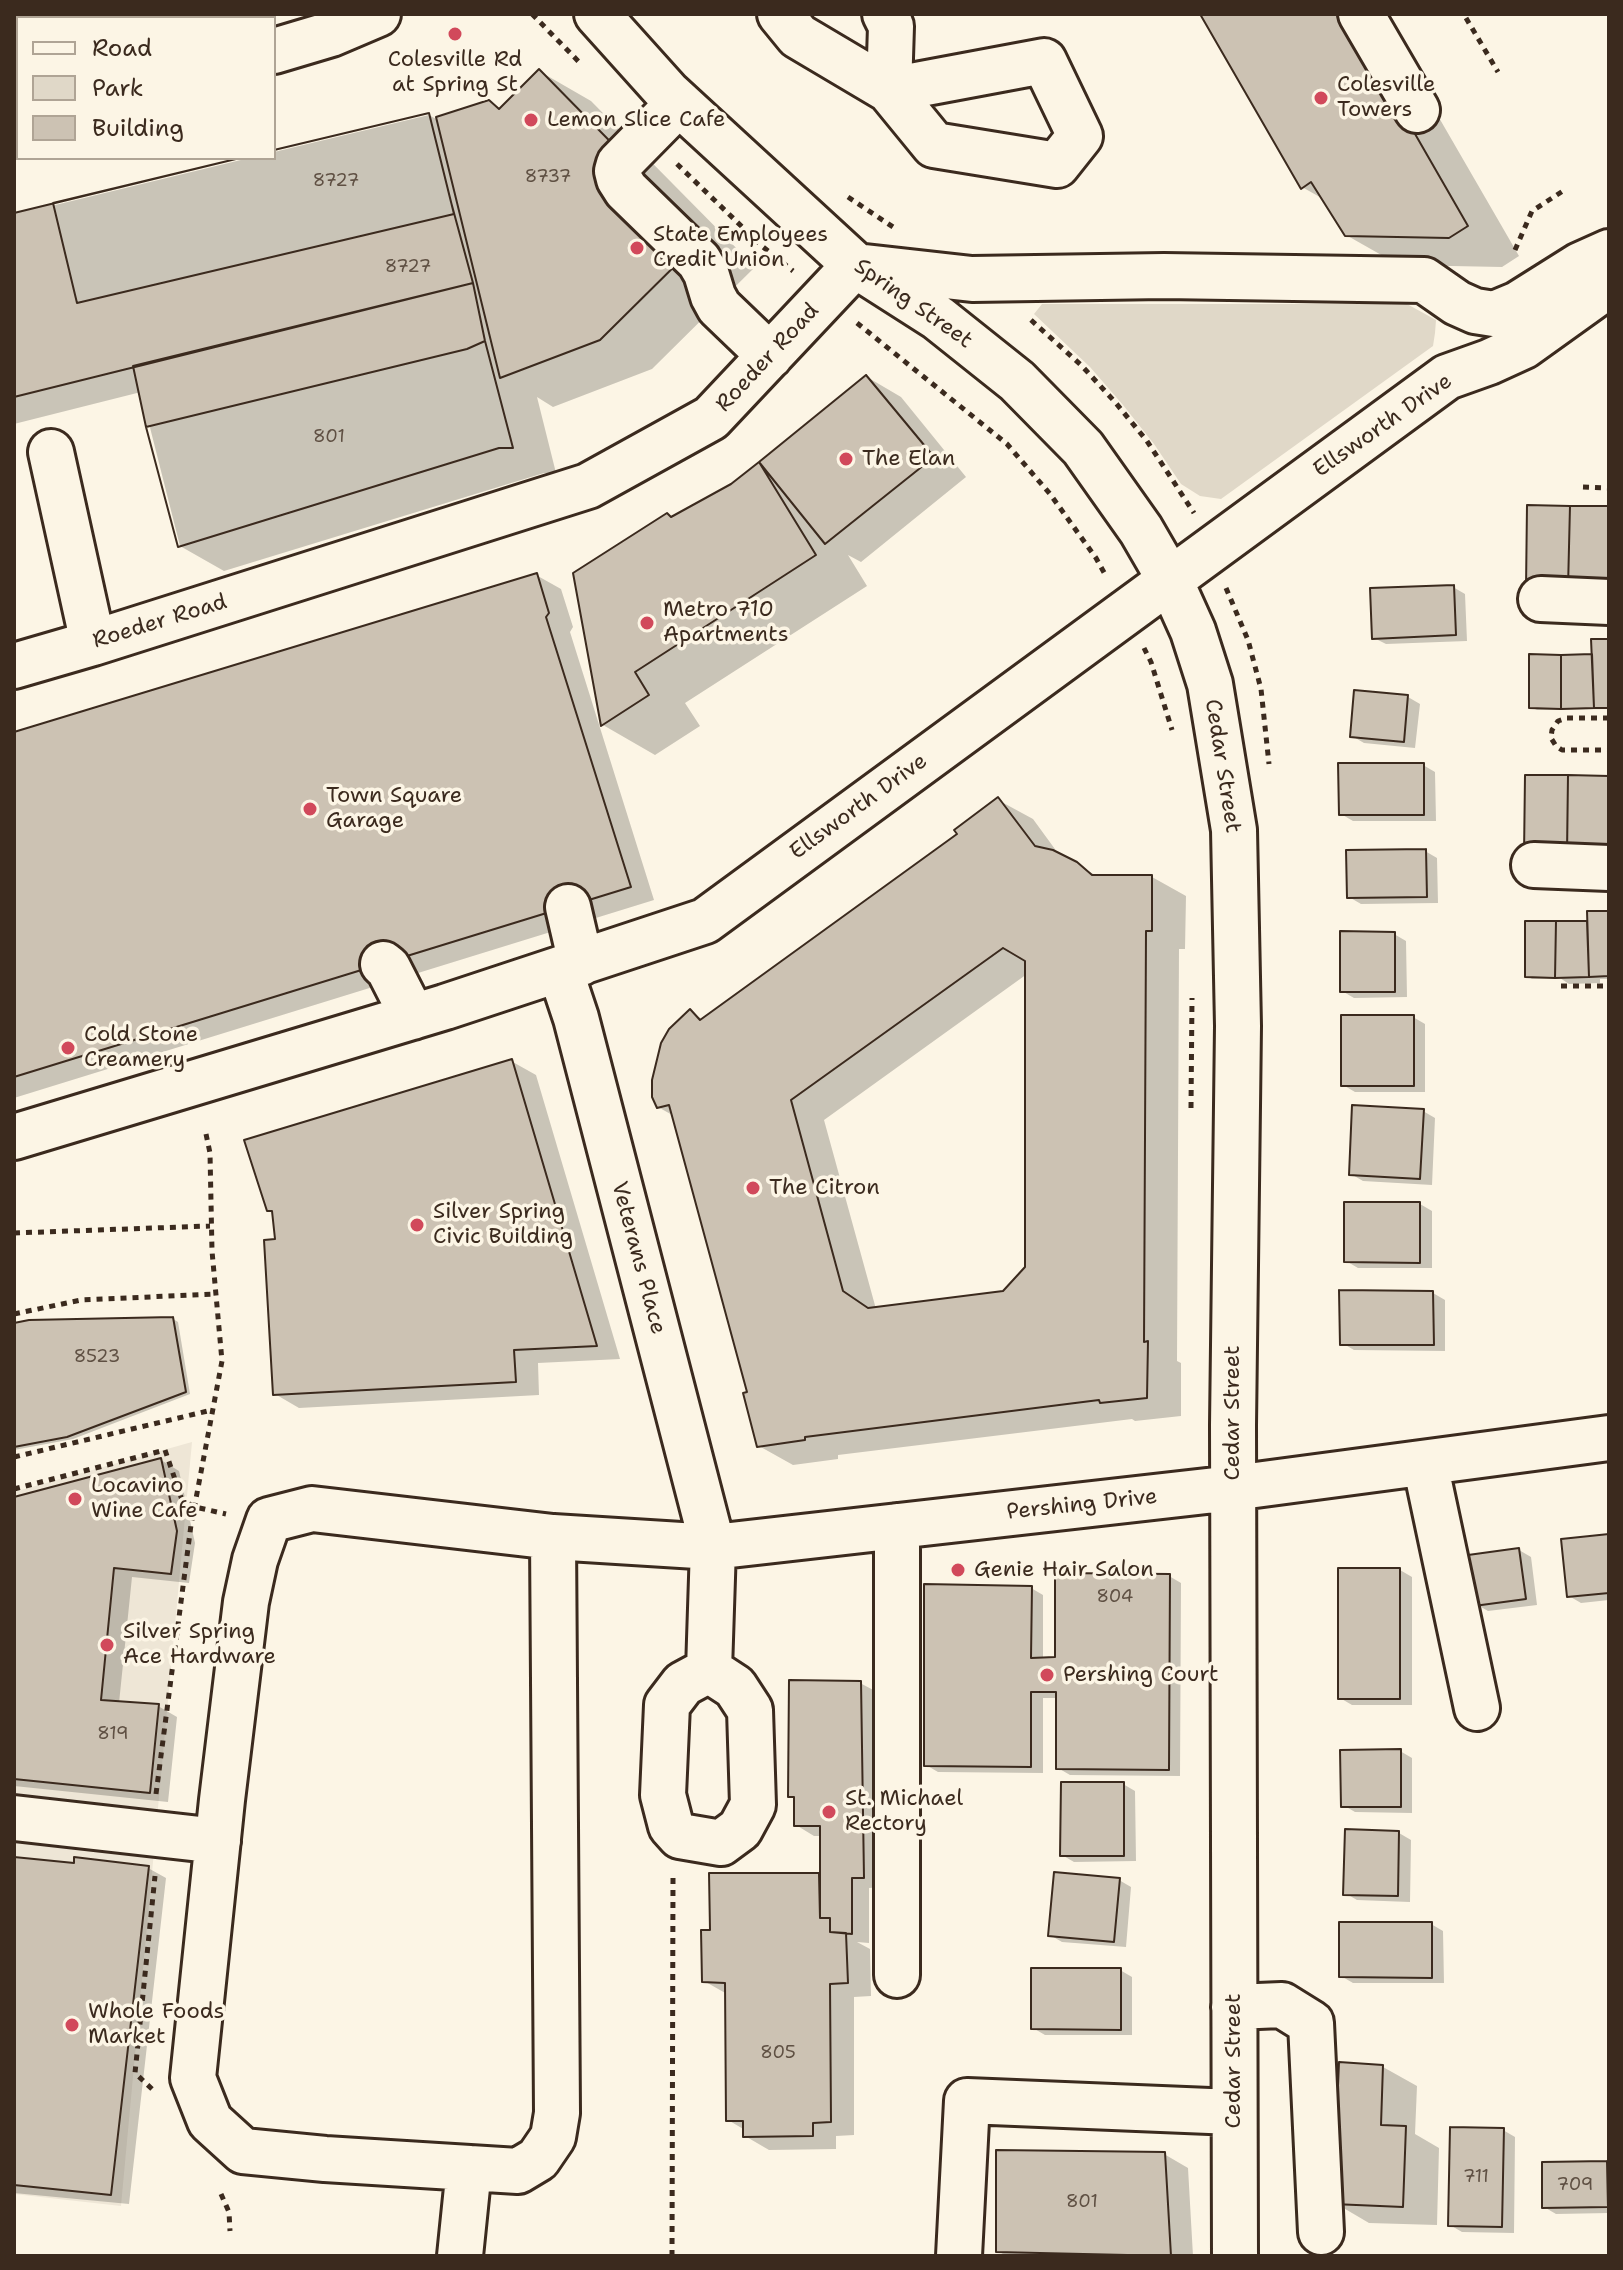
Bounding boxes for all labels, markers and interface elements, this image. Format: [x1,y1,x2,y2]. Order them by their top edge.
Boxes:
legend [16,16,276,160]
marker: Colesville Rd at Spring St [446,25,464,43]
text: Road [92,32,152,64]
place label: Colesville Rd at Spring St [388,47,522,98]
text: Park [92,72,144,104]
place label: Colesville Towers [1337,72,1435,124]
marker: Colesville Towers [1312,89,1330,107]
place label: Lemon Slice Cafe [547,107,725,133]
marker: Lemon Slice Cafe [522,111,540,129]
text: Building [92,112,184,144]
house number: 8737 [525,166,571,188]
house number: 8727 [313,170,359,192]
place label: State Employees Credit Union [653,222,828,274]
marker: State Employees Credit Union [628,239,646,257]
street label: Spring Street [849,254,977,354]
house number: 8727 [385,256,431,278]
street label: Roeder Road [711,298,825,418]
street label: Ellsworth Drive [1309,368,1457,484]
house number: 801 [313,426,345,448]
place label: The Elan [862,446,955,472]
marker: The Elan [837,450,855,468]
street label: Roeder Road [90,589,230,655]
place label: Metro 710 Apartments [663,597,789,648]
marker: Metro 710 Apartments [638,614,656,632]
street label: Cedar Street [1198,697,1246,835]
street label: Ellsworth Drive [785,748,933,866]
place label: Town Square Garage [326,783,462,834]
marker: Town Square Garage [301,800,319,818]
place label: Cold Stone Creamery [84,1022,198,1074]
marker: Cold Stone Creamery [59,1039,77,1057]
place label: The Citron [769,1175,880,1201]
street label: Veterans Place [605,1179,671,1337]
marker: The Citron [744,1179,762,1197]
place label: Silver Spring Civic Building [433,1199,573,1250]
marker: Silver Spring Civic Building [408,1216,426,1234]
street label: Cedar Street [1220,1345,1246,1481]
house number: 8523 [74,1346,120,1368]
place label: Locavino Wine Cafe [91,1473,198,1524]
street label: Pershing Drive [1005,1484,1159,1526]
marker: Locavino Wine Cafe [66,1490,84,1508]
place label: Genie Hair Salon [974,1557,1154,1583]
marker: Genie Hair Salon [949,1561,967,1579]
house number: 804 [1097,1586,1133,1608]
place label: Silver Spring Ace Hardware [123,1619,276,1670]
marker: Silver Spring Ace Hardware [98,1636,116,1654]
place label: Pershing Court [1063,1662,1219,1688]
marker: Pershing Court [1038,1666,1056,1684]
house number: 819 [97,1723,129,1745]
place label: St. Michael Rectory [845,1786,963,1838]
marker: St. Michael Rectory [820,1803,838,1821]
street label: Cedar Street [1221,1993,1247,2129]
place label: Whole Foods Market [88,1999,225,2050]
marker: Whole Foods Market [63,2016,81,2034]
house number: 805 [760,2042,796,2064]
house number: 711 [1463,2166,1489,2188]
house number: 709 [1557,2174,1593,2196]
house number: 801 [1066,2191,1098,2213]

